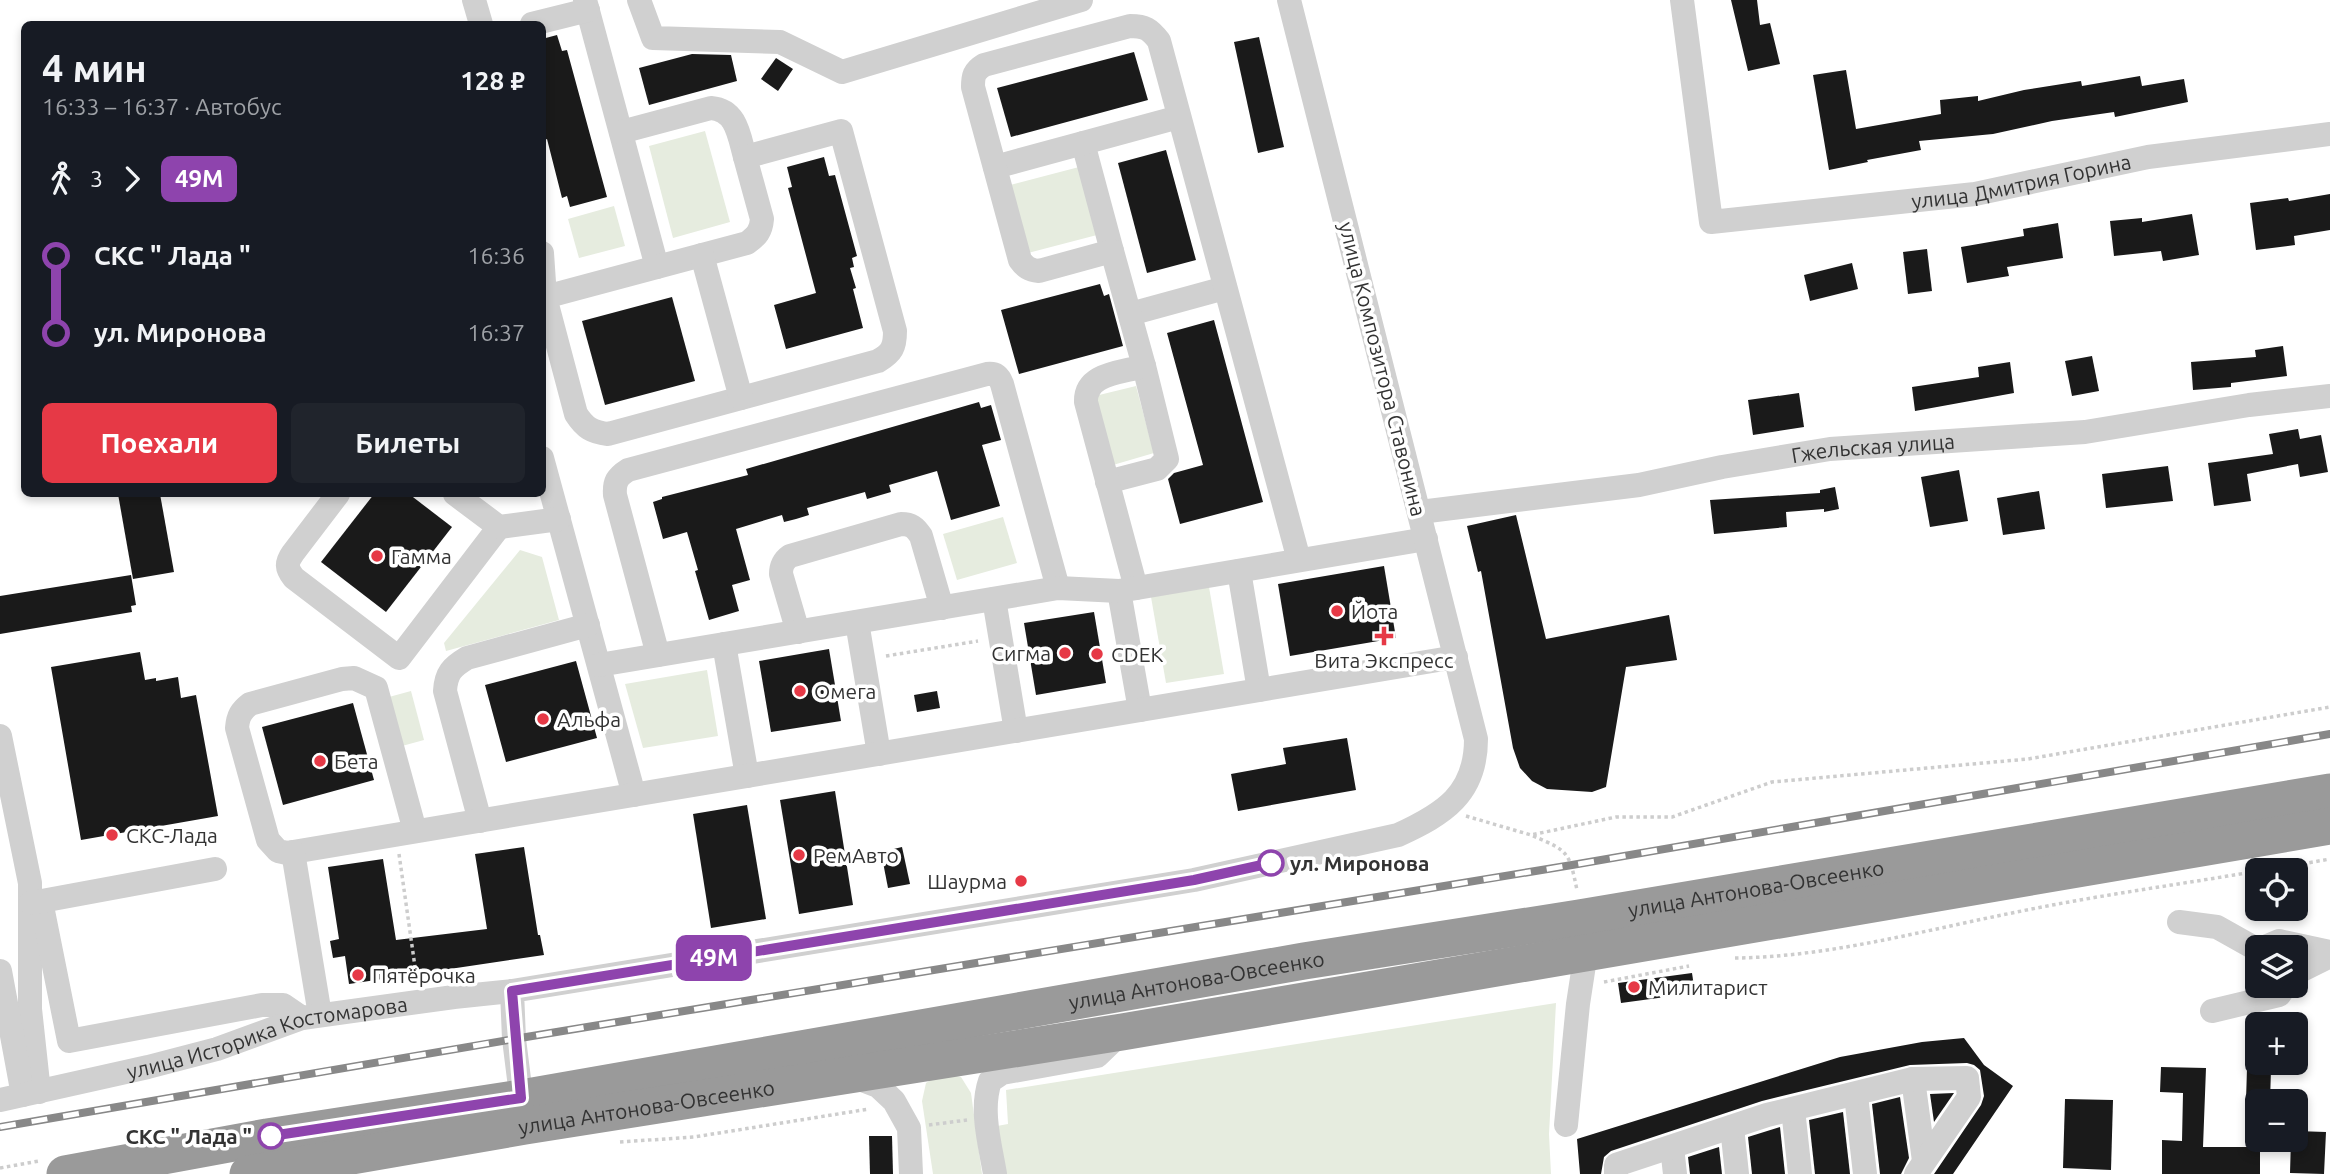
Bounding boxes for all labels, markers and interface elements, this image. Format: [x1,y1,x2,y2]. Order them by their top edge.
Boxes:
text: 4 мин [42,47,147,89]
text: 128 ₽ [460,66,525,95]
text: 16:33 – 16:37 · Автобус [42,94,282,119]
street label: улица Дмитрия Горина [1910,149,2133,213]
icon: walk [42,160,80,198]
icon: forward [113,160,151,198]
text: 49М [175,165,223,192]
text: 3 [90,166,103,191]
street label: улица Композитора Ставонина [1335,219,1431,519]
text: СКС " Лада " [94,241,251,270]
text: 16:36 [467,243,525,268]
text: ул. Миронова [94,318,267,347]
text: 16:37 [467,320,525,345]
button: Поехали [42,403,277,483]
button: Билеты [291,403,525,483]
street label: Гжельская улица [1789,429,1956,467]
place label: Гамма [391,544,452,568]
marker: Гамма [369,548,385,564]
place label: Йота [1351,599,1398,623]
marker: Йота [1329,603,1345,619]
marker: Вита Экспресс [1376,628,1392,644]
place label: Сигма [991,641,1051,665]
place label: CDEK [1111,642,1163,666]
marker: Сигма [1057,645,1073,661]
marker: CDEK [1089,646,1105,662]
place label: Вита Экспресс [1314,648,1454,672]
place label: Омега [814,679,876,703]
marker: Омега [792,683,808,699]
place label: Альфа [557,707,621,731]
marker: Альфа [535,711,551,727]
place label: Бета [334,749,379,773]
marker: Бета [312,753,328,769]
place label: СКС-Лада [126,823,218,847]
marker: СКС-Лада [104,827,120,843]
place label: РемАвто [813,843,899,867]
marker: РемАвто [791,847,807,863]
marker: ул. Миронова [1258,850,1284,876]
place label: ул. Миронова [1290,851,1429,875]
street label: улица Антонова-Овсеенко [1626,855,1886,922]
map controls [2245,858,2308,1152]
button: locate [2245,858,2308,921]
place label: Шаурма [927,869,1007,893]
marker: Шаурма [1013,873,1029,889]
line badge: 49М [674,935,754,981]
button: layers [2245,935,2308,998]
text: 49М [690,944,738,971]
street label: улица Антонова-Овсеенко [1067,946,1326,1014]
place label: Пятёрочка [372,963,476,987]
marker: Пятёрочка [350,967,366,983]
place label: Милитарист [1648,975,1768,999]
marker: Милитарист [1626,979,1642,995]
street label: улица Историка Костомарова [124,992,409,1083]
button: + [2245,1012,2308,1075]
street label: улица Антонова-Овсеенко [516,1075,776,1139]
button: − [2245,1089,2308,1152]
marker: СКС " Лада " [258,1123,284,1149]
place label: СКС " Лада " [125,1124,252,1148]

